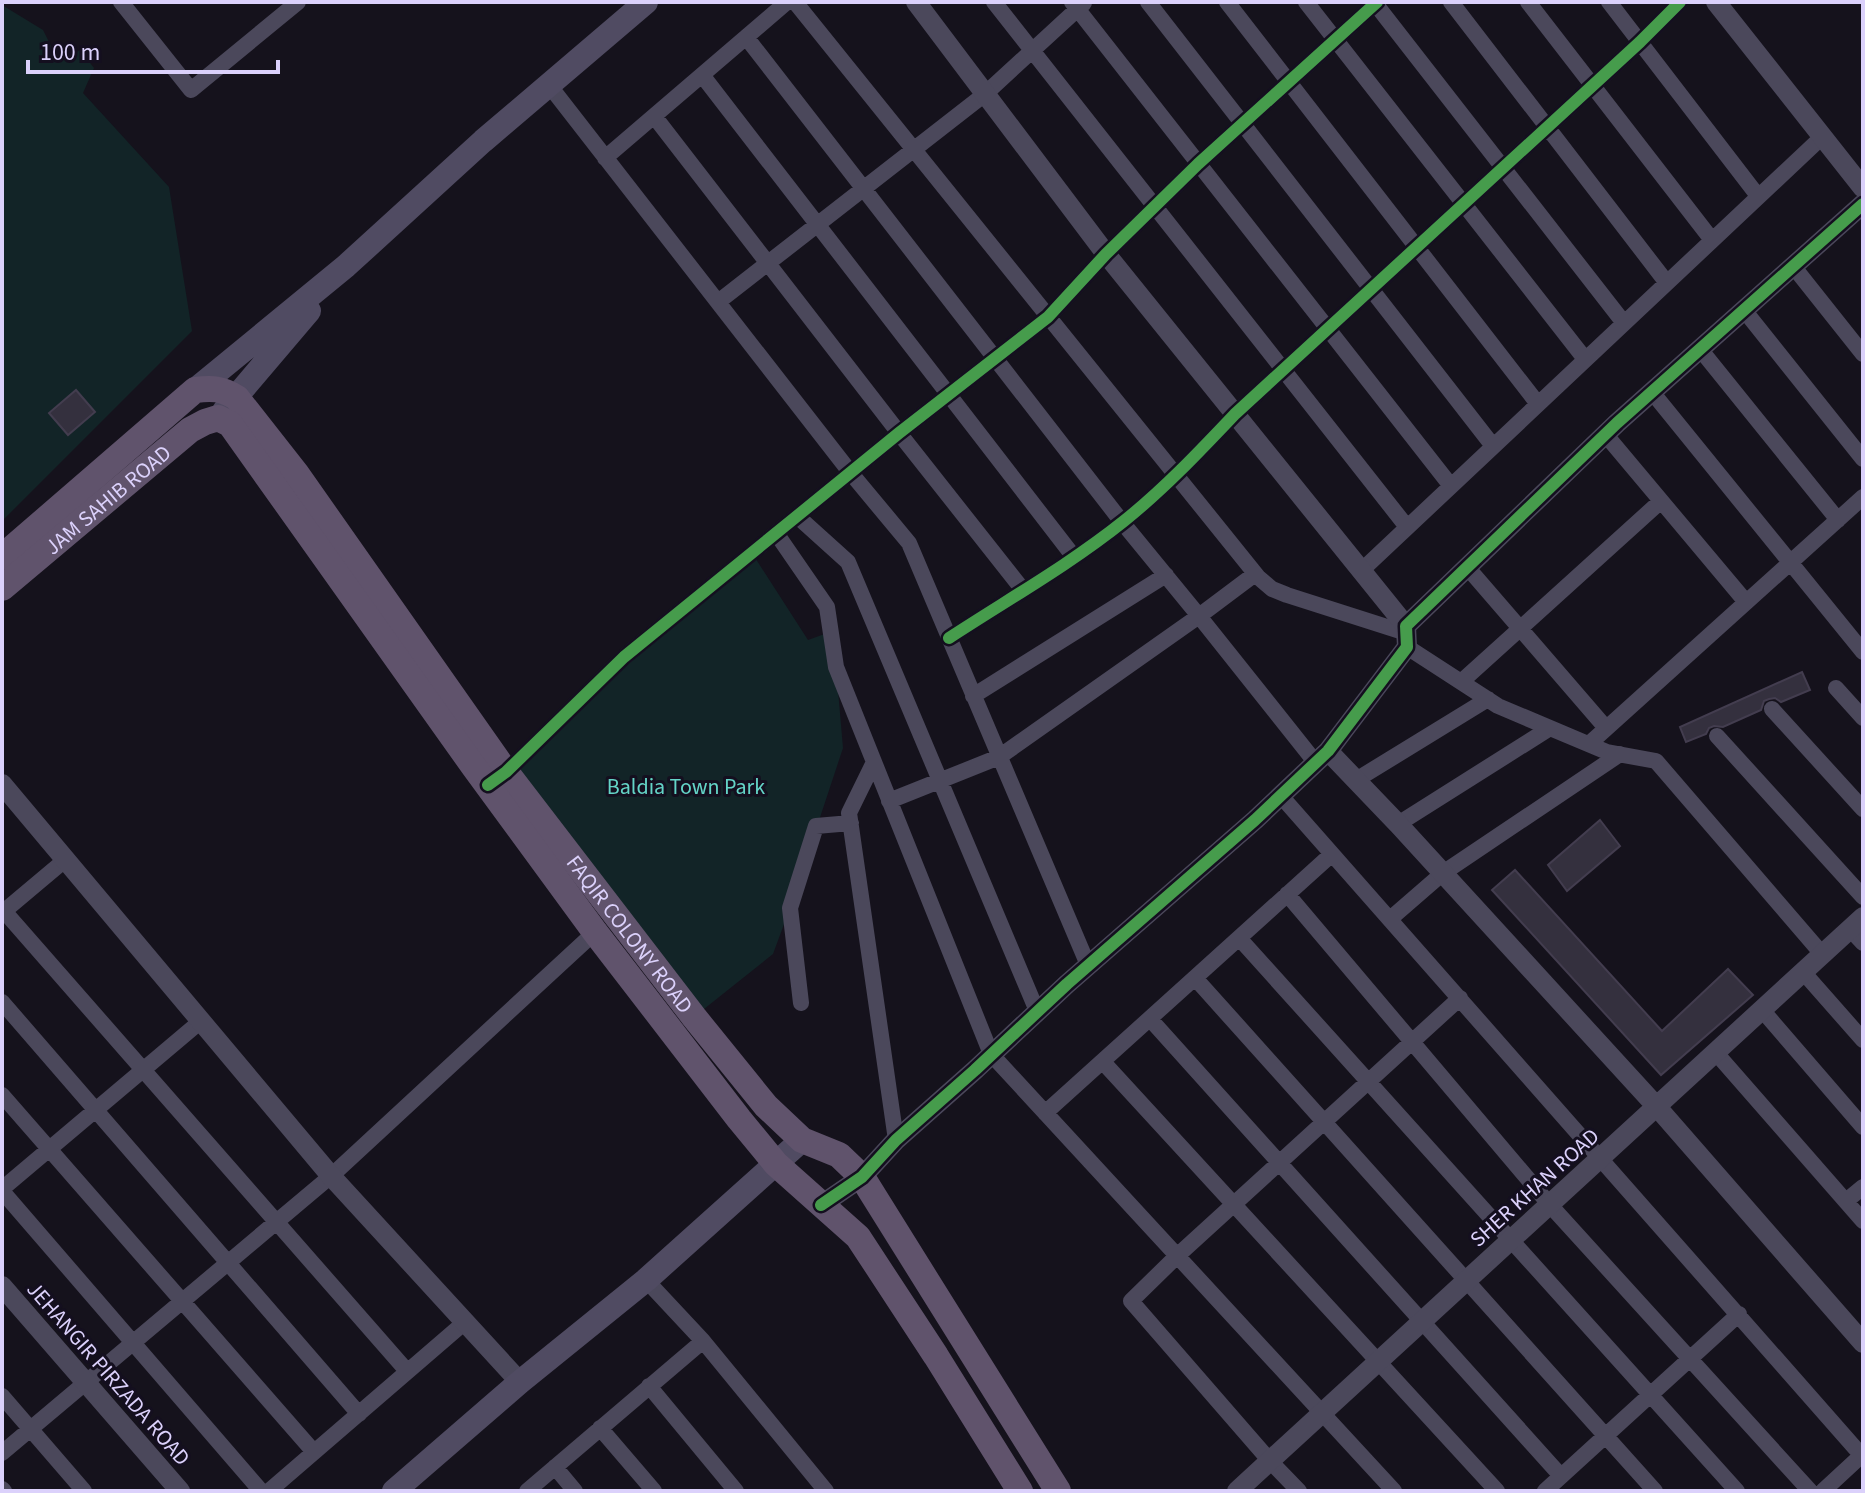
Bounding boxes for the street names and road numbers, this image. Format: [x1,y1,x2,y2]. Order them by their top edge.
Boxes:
street label: JAM SAHIB ROAD [38,437,178,563]
street label: FAQIR COLONY ROAD [558,849,701,1020]
street label: SHER KHAN ROAD [1463,1121,1607,1255]
street label: JEHANGIR PIRZADA ROAD [19,1274,197,1473]

